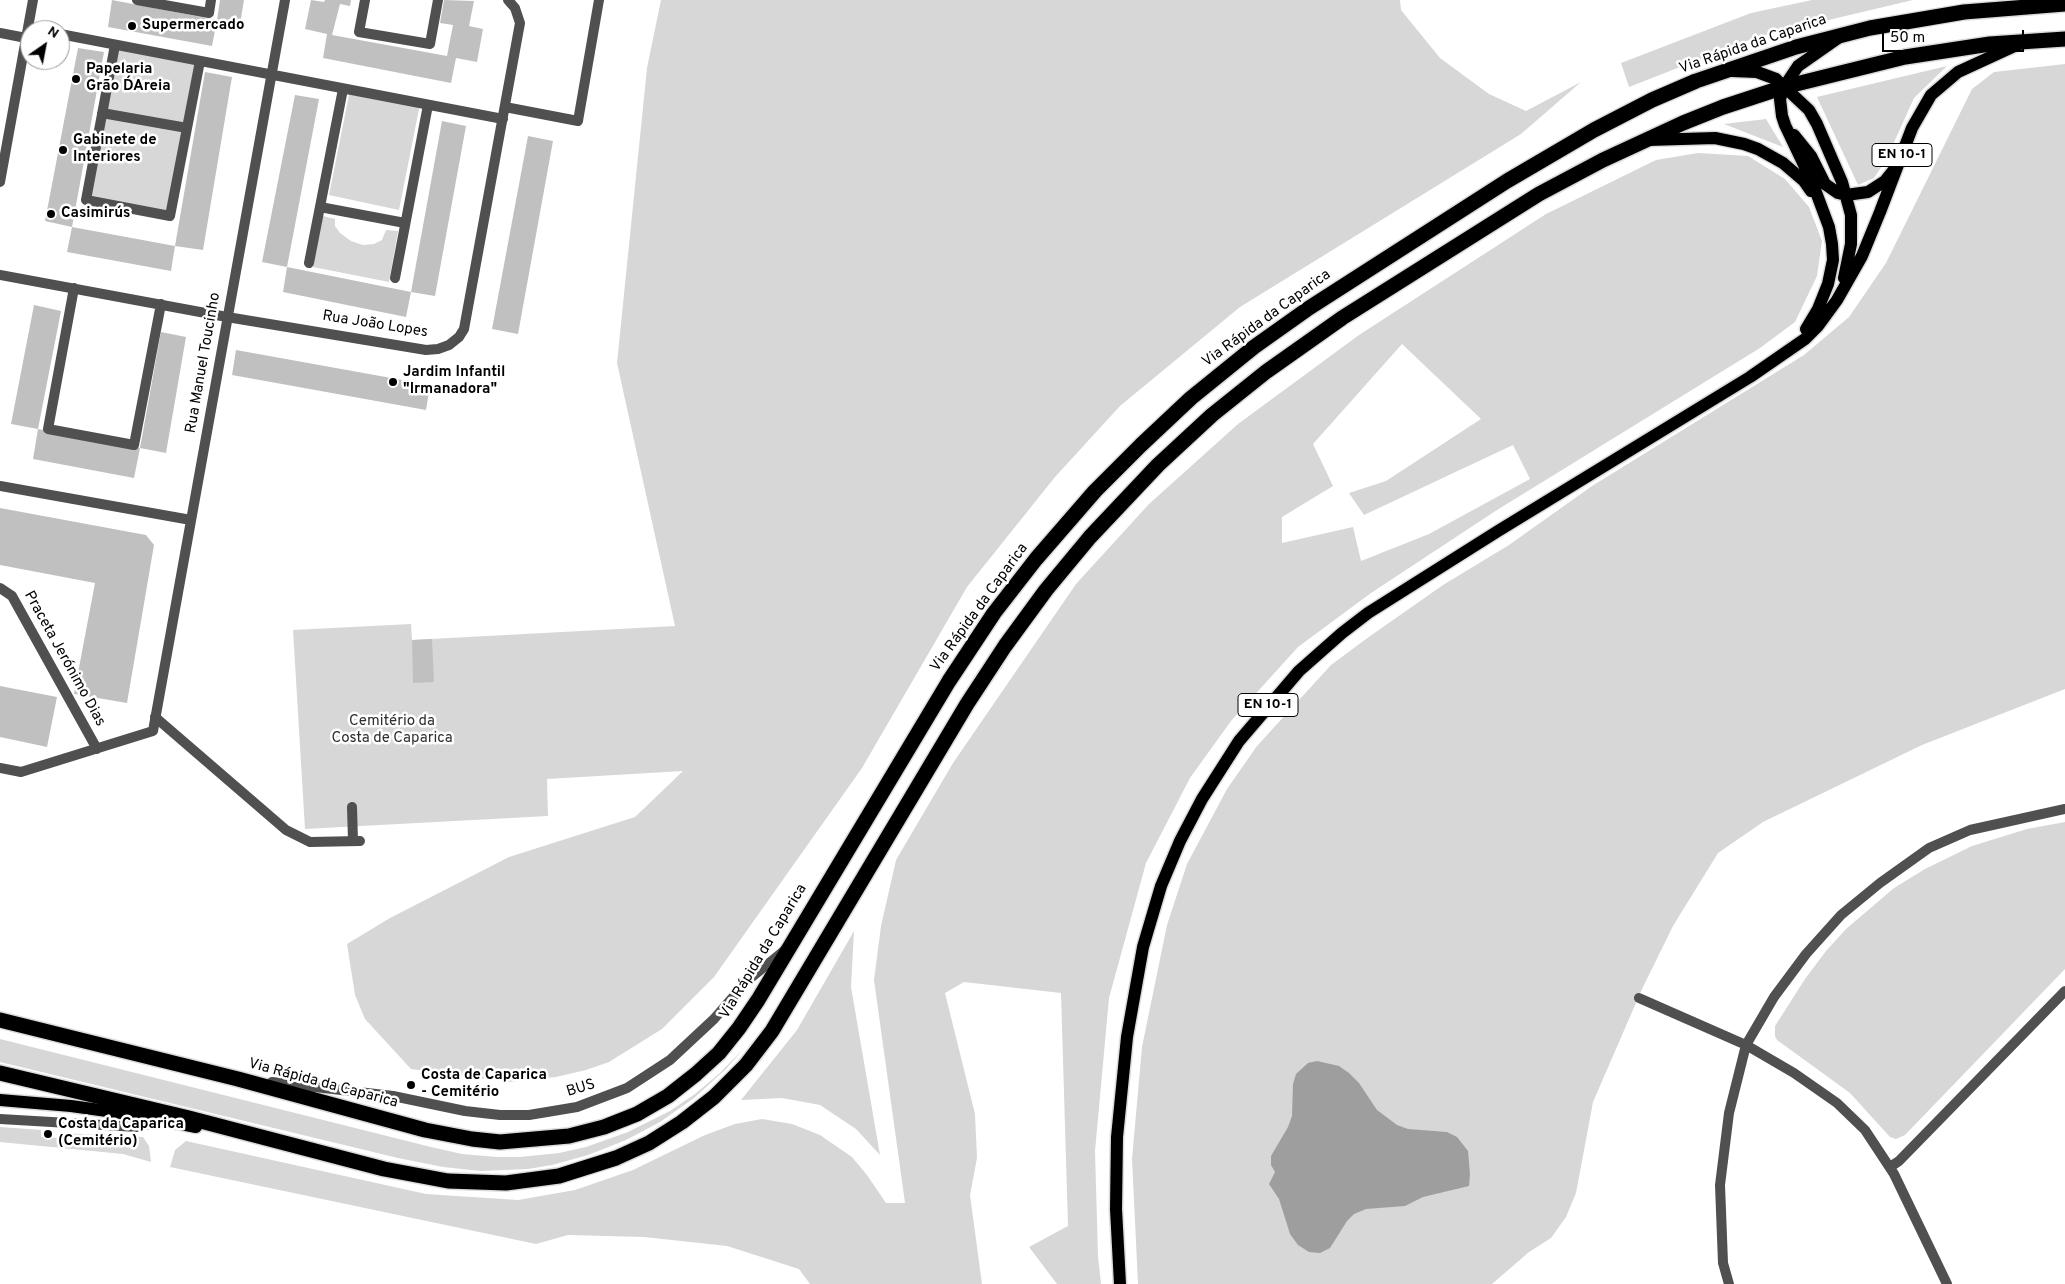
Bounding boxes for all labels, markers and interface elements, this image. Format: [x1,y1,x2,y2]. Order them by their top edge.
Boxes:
street label: Via Rápida da Caparica [1677,11,1829,79]
place label: Supermercado [142,17,244,35]
north arrow [20,20,70,70]
marker: Supermercado [126,20,138,32]
scale bar [1885,20,2028,52]
text: N [44,23,62,43]
text: 50 m [1890,29,1925,48]
place label: Papelaria Grão D´Areia [86,61,171,96]
marker: Papelaria Grão D´Areia [70,73,82,85]
place label: Gabinete de Interiores [73,132,157,167]
marker: Gabinete de Interiores [57,144,69,156]
road number: EN 10-1 [1872,144,1932,166]
place label: Casimiru´s [61,205,130,223]
marker: Casimiru´s [45,208,57,220]
street label: Via Rápida da Caparica [1199,266,1335,372]
street label: Rua Manuel Toucinho [183,291,225,435]
street label: Rua João Lopes [321,308,429,342]
place label: Jardim Infantil "Irmanadora" [403,364,505,399]
marker: Jardim Infantil "Irmanadora" [387,376,399,388]
street label: Via Rápida da Caparica [927,540,1033,676]
street label: Praceta Jerónimo Dias [19,588,109,730]
road number: EN 10-1 [1238,694,1298,716]
park label: Cemitério da Costa de Caparica [331,713,453,748]
street label: Via Rápida da Caparica [717,881,811,1023]
street label: Via Rápida da Caparica [246,1055,400,1113]
place label: Costa de Caparica - Cemitério [421,1067,547,1102]
street label: BUS [564,1076,598,1102]
marker: Costa de Caparica - Cemitério [405,1079,417,1091]
place label: Costa da Caparica (Cemitério) [58,1116,184,1151]
marker: Costa da Caparica (Cemitério) [42,1128,54,1140]

